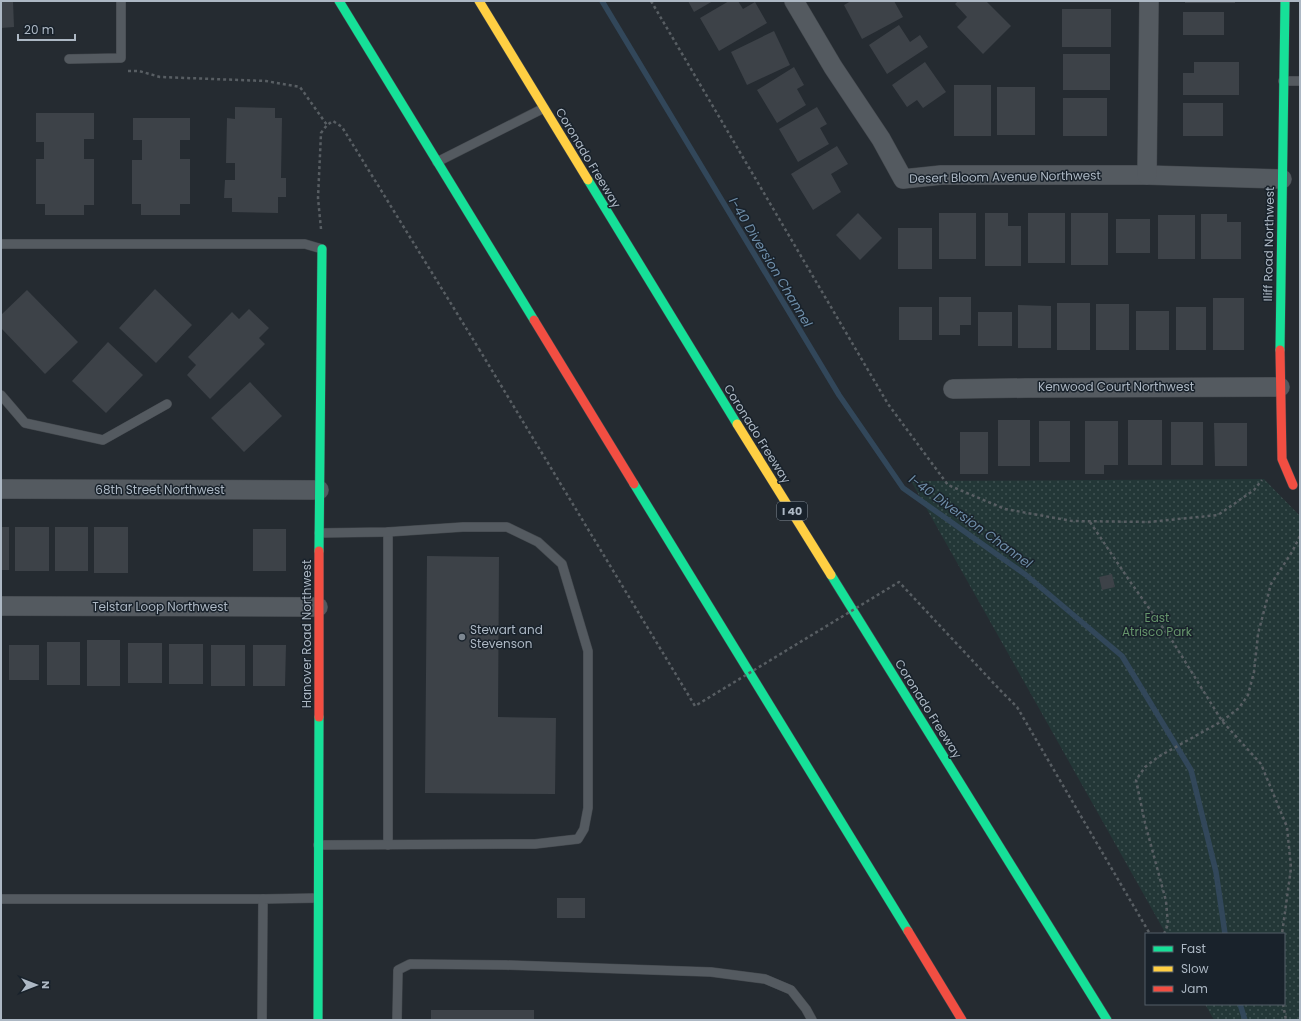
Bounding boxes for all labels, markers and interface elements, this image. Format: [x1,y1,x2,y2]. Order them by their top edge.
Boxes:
scale bar [18,16,75,42]
text: 20 m [24,21,54,38]
street label: Coronado Freeway [552,104,625,211]
street label: Desert Bloom Avenue Northwest [909,166,1101,187]
street label: Iliff Road Northwest [1259,186,1278,302]
water label: I-40 Diversion Channel [724,194,817,332]
street label: Kenwood Court Northwest [1038,378,1194,395]
street label: Coronado Freeway [720,381,795,487]
water label: I-40 Diversion Channel [905,470,1037,573]
street label: 68th Street Northwest [95,481,225,498]
road number: I 40 [777,502,807,520]
street label: Hanover Road Northwest [298,560,315,708]
street label: Telstar Loop Northwest [92,598,228,615]
park label: East Atrisco Park [1122,609,1193,640]
place label: Stewart and Stevenson [470,621,543,652]
marker: Stewart and Stevenson [457,632,467,642]
street label: Coronado Freeway [891,656,966,762]
legend [1145,933,1285,1005]
text: Fast [1181,940,1206,957]
text: Slow [1181,960,1209,977]
north arrow [16,965,56,1005]
text: Jam [1181,980,1208,997]
text: N [38,981,54,989]

